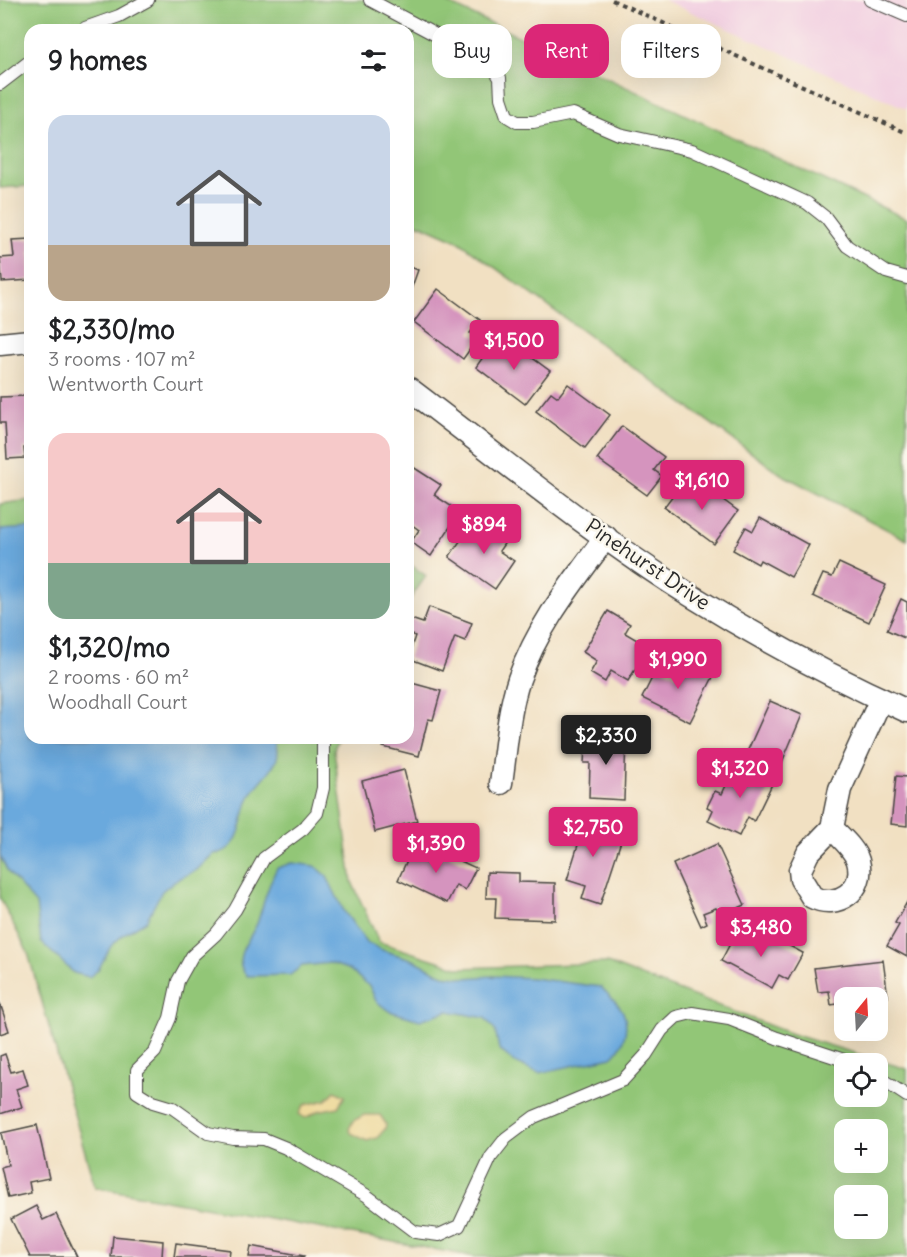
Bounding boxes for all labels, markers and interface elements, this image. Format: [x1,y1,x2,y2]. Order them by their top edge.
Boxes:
chip: Buy [432,24,512,78]
chip: Rent [524,24,609,78]
chip: Filters [621,24,721,78]
text: 9 homes [48,44,147,77]
icon: filters [357,44,390,77]
icon: home [165,154,273,262]
text: $2,330/mo [48,313,175,346]
pin: $1,500 [465,320,563,371]
text: $1,500 [484,327,544,352]
text: 3 rooms · 107 m² [48,346,196,371]
text: Wentworth Court [48,371,203,396]
pin: $1,610 [653,460,751,511]
text: $1,610 [674,467,730,492]
icon: home [165,472,273,580]
pin: $894 [448,504,520,555]
text: $894 [461,511,507,536]
street label: Pinehurst Drive [580,512,716,616]
text: $1,320/mo [48,631,170,664]
pin: $1,990 [629,639,727,690]
text: $1,990 [648,646,708,671]
text: 2 rooms · 60 m² [48,664,189,689]
text: Woodhall Court [48,689,187,714]
pin: $2,330 [557,715,655,766]
text: $2,330 [575,722,637,747]
pin: $1,320 [691,748,789,799]
text: $1,320 [711,755,769,780]
pin: $2,750 [544,807,642,858]
text: $2,750 [563,814,623,839]
pin: $1,390 [387,823,485,874]
text: $1,390 [407,830,465,855]
pin: $3,480 [712,907,810,958]
text: $3,480 [730,914,792,939]
north arrow [834,987,888,1041]
map controls [834,987,888,1239]
button: locate [834,1053,888,1107]
button: + [834,1119,888,1173]
button: − [834,1185,888,1239]

